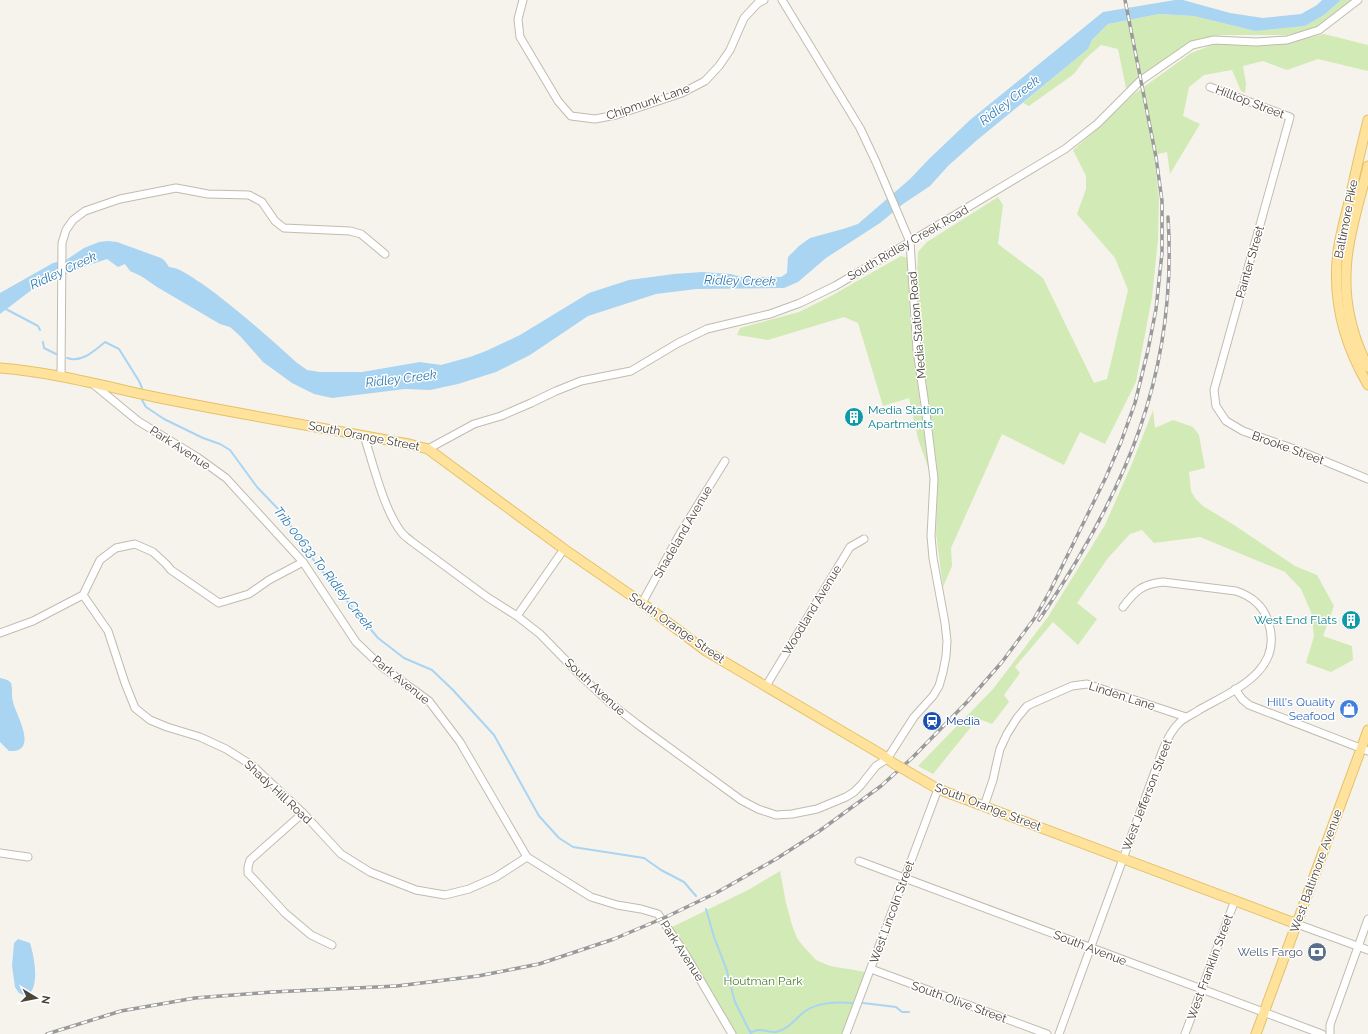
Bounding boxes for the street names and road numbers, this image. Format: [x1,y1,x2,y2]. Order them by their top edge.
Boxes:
street label: Chipmunk Lane [604,81,692,123]
street label: Hilltop Street [1214,82,1286,122]
street label: Baltimore Pike [1332,178,1360,260]
street label: South Ridley Creek Road [845,203,971,283]
street label: Painter Street [1233,224,1267,300]
street label: Media Station Road [905,271,929,379]
street label: South Orange Street [307,418,421,454]
street label: Park Avenue [147,423,213,473]
street label: Brooke Street [1250,428,1326,468]
street label: Shadeland Avenue [651,483,715,581]
street label: Woodland Avenue [780,562,844,658]
street label: South Orange Street [627,590,727,666]
street label: Park Avenue [370,653,432,707]
street label: South Avenue [562,655,628,719]
street label: Linden Lane [1087,679,1157,713]
street label: West Jefferson Street [1119,737,1175,853]
street label: Shady Hill Road [241,757,315,827]
street label: South Orange Street [933,780,1043,834]
street label: West Baltimore Avenue [1287,807,1345,935]
street label: West Lincoln Street [867,859,917,965]
street label: West Franklin Street [1184,912,1236,1022]
street label: Park Avenue [657,918,707,984]
street label: South Avenue [1051,928,1129,968]
street label: South Olive Street [910,978,1008,1026]

